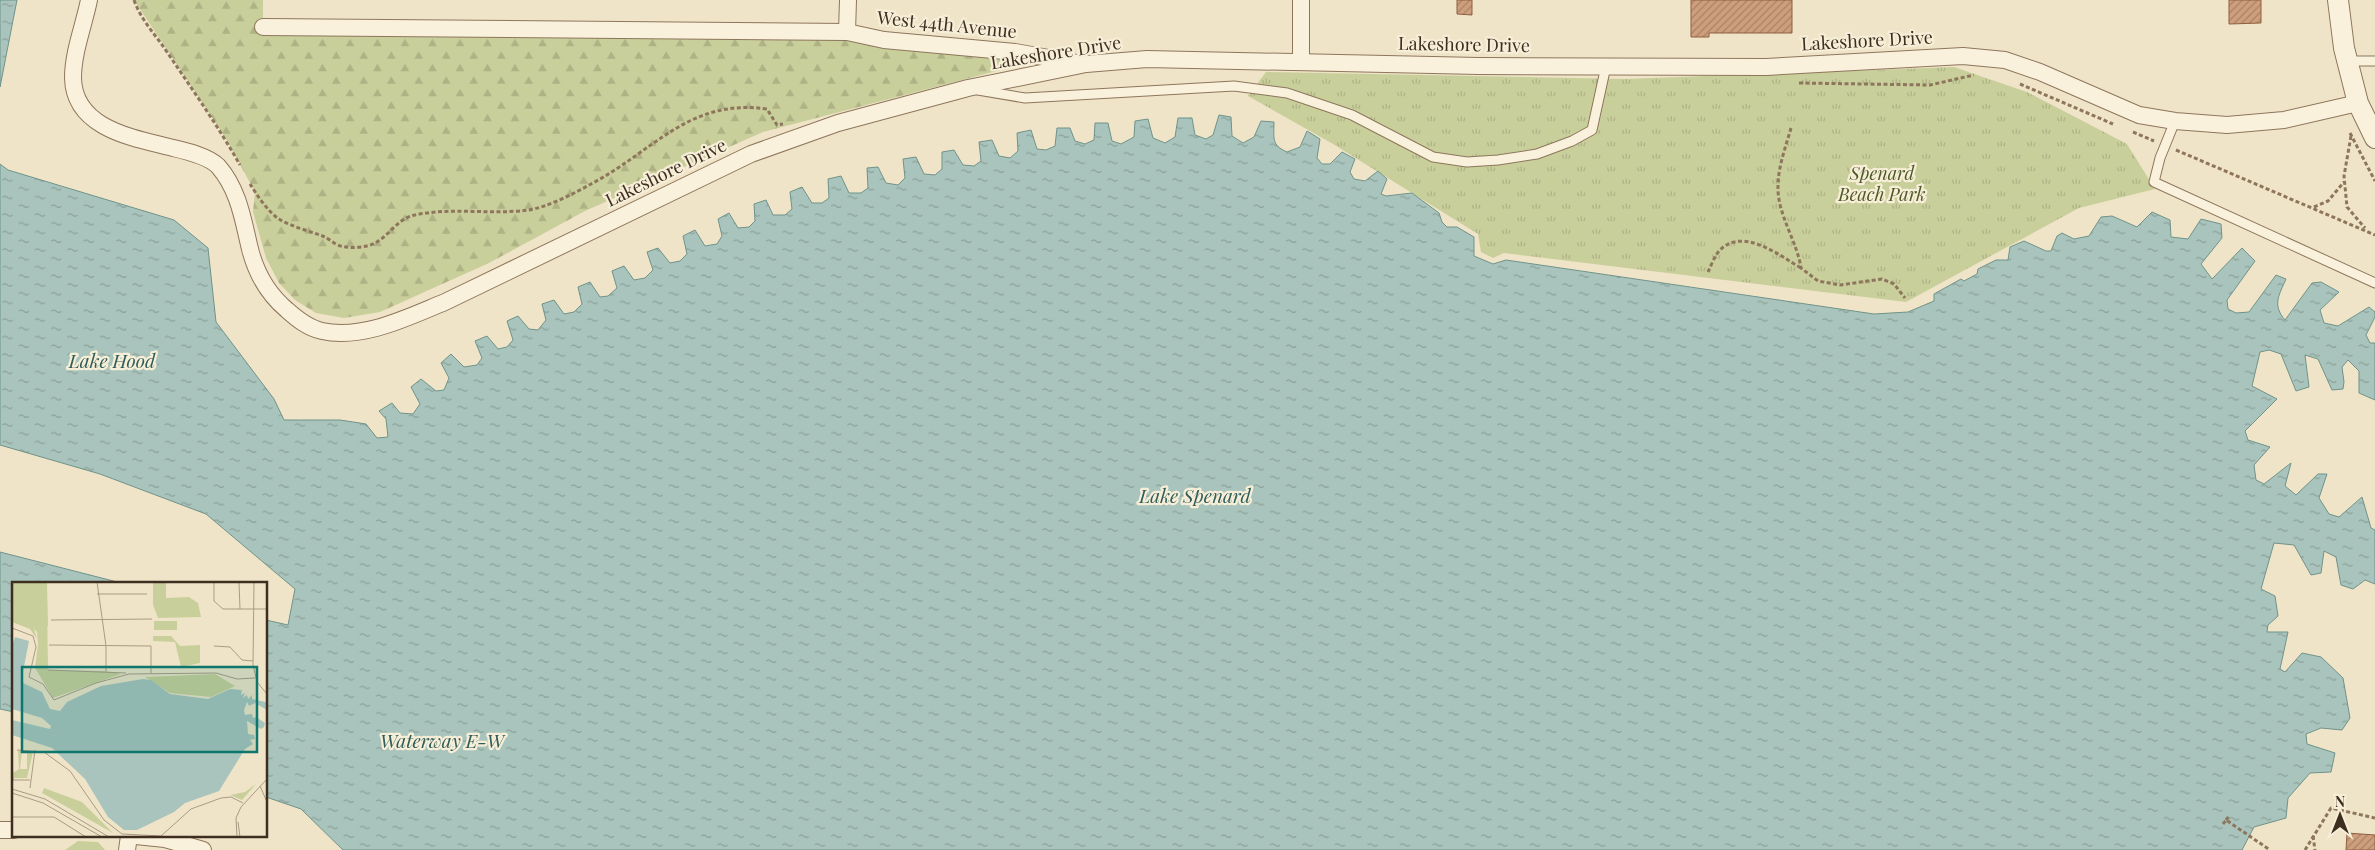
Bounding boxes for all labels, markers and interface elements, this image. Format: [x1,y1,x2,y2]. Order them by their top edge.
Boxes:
street label: West 44th Avenue [875,5,1018,43]
street label: Lakeshore Drive [1800,25,1933,55]
street label: Lakeshore Drive [989,30,1123,74]
street label: Lakeshore Drive [1398,31,1530,57]
street label: Lakeshore Drive [601,132,730,212]
park label: Spenard Beach Park [1837,161,1926,206]
water label: Lake Hood [68,347,156,373]
water label: Lake Spenard [1138,482,1252,508]
inset map [12,582,268,838]
water label: Waterway E-W [380,727,506,753]
north arrow [2315,790,2365,840]
text: N [2335,792,2345,811]

